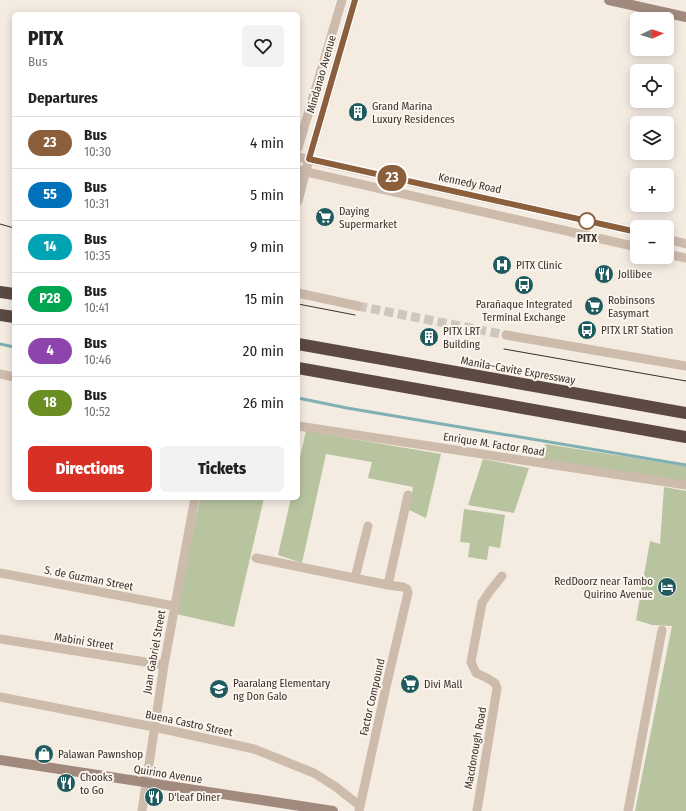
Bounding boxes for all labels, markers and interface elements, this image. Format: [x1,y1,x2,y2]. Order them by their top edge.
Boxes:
north arrow [630,12,674,56]
map controls [630,12,674,264]
button: heart [242,25,284,67]
text: PITX [28,27,63,50]
street label: Mindanao Avenue [304,34,339,115]
text: Bus [28,54,47,69]
button: locate [630,64,674,108]
text: Departures [28,89,98,107]
place label: Grand Marina Luxury Residences [372,100,455,126]
building icon: Grand Marina Luxury Residences [347,101,369,123]
button: layers [630,116,674,160]
text: Bus [84,126,107,144]
text: 23 [43,134,57,151]
text: 4 min [250,134,284,152]
text: 10:30 [84,144,111,159]
line badge: 23 [374,165,410,191]
button: + [630,168,674,212]
text: 23 [385,169,399,186]
street label: Kennedy Road [437,170,503,197]
text: Bus [84,178,107,196]
text: 55 [43,186,57,203]
text: 5 min [250,186,284,204]
text: 10:31 [84,196,109,211]
place label: Daying Supermarket [339,205,397,231]
supermarket icon: Daying Supermarket [314,206,336,228]
marker: PITX [578,212,596,230]
button: − [630,220,674,264]
text: Bus [84,230,107,248]
place label: PITX [577,232,597,245]
text: 14 [43,238,57,255]
text: 9 min [250,238,284,256]
text: 10:35 [84,248,111,263]
hospital icon: PITX Clinic [491,254,513,276]
place label: PITX Clinic [516,259,562,272]
restaurant icon: Jollibee [593,263,615,285]
place label: Jollibee [618,268,652,281]
bus stop icon: Parañaque Integrated Terminal Exchange [513,274,535,296]
text: Bus [84,282,107,300]
text: P28 [39,290,61,307]
text: 15 min [245,290,284,308]
place label: Robinsons Easymart [608,294,655,320]
supermarket icon: Robinsons Easymart [583,295,605,317]
place label: Parañaque Integrated Terminal Exchange [476,298,572,324]
text: 10:41 [84,300,109,315]
bus stop icon: PITX LRT Station [576,319,598,341]
place label: PITX LRT Station [601,324,673,337]
place label: PITX LRT Building [443,325,481,351]
building icon: PITX LRT Building [418,326,440,348]
text: Bus [84,334,107,352]
text: 4 [46,342,54,359]
text: 20 min [243,342,284,360]
text: 10:46 [84,352,111,367]
street label: Manila–Cavite Expressway [460,354,576,387]
text: Bus [84,386,107,404]
text: 18 [43,394,57,411]
text: 26 min [243,394,284,412]
text: 10:52 [84,404,110,419]
street label: Enrique M. Factor Road [442,430,546,459]
button: Directions [28,446,152,492]
button: Tickets [160,446,284,492]
street label: S. de Guzman Street [44,564,135,594]
place label: RedDoorz near Tambo Quirino Avenue [554,575,653,601]
hotel icon: RedDoorz near Tambo Quirino Avenue [656,576,678,598]
street label: Juan Gabriel Street [141,609,168,695]
street label: Mabini Street [53,630,115,653]
street label: Factor Compound [357,657,388,737]
supermarket icon: Divi Mall [399,673,421,695]
place label: Paaralang Elementary ng Don Galo [233,677,330,703]
school or university icon: Paaralang Elementary ng Don Galo [208,678,230,700]
place label: Divi Mall [424,678,462,691]
street label: Macdonough Road [462,706,489,790]
street label: Buena Castro Street [144,708,234,739]
shop icon: Palawan Pawnshop [33,743,55,765]
place label: Palawan Pawnshop [58,748,143,761]
street label: Quirino Avenue [133,763,203,786]
place label: Chooks to Go [80,771,113,797]
restaurant icon: Chooks to Go [55,772,77,794]
restaurant icon: D'leaf Diner [143,786,165,808]
place label: D'leaf Diner [168,791,221,804]

